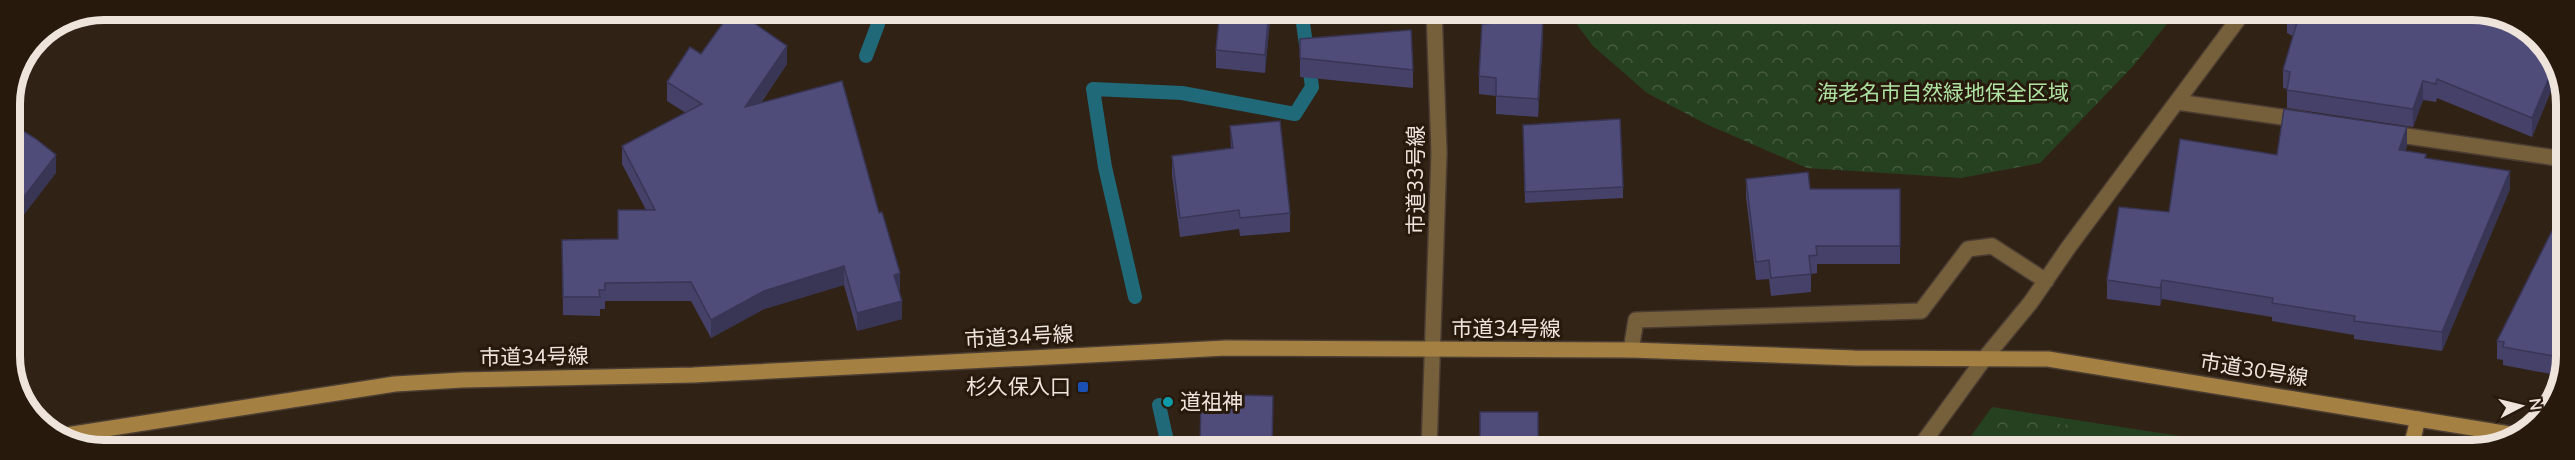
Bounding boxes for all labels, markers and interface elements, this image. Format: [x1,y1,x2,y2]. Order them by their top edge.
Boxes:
park label: 海老名市自然緑地保全区域 [1817,79,2069,107]
street label: 市道33号線 [1402,125,1430,235]
street label: 市道34号線 [1451,315,1561,343]
street label: 市道34号線 [964,320,1074,354]
street label: 市道34号線 [479,342,589,372]
street label: 市道30号線 [2198,348,2310,392]
place label: 杉久保入口 [966,373,1071,401]
north arrow [2491,376,2551,436]
marker: 杉久保入口 [1076,380,1090,394]
place label: 道祖神 [1180,388,1243,416]
marker: 道祖神 [1161,395,1175,409]
text: N [2523,397,2547,412]

